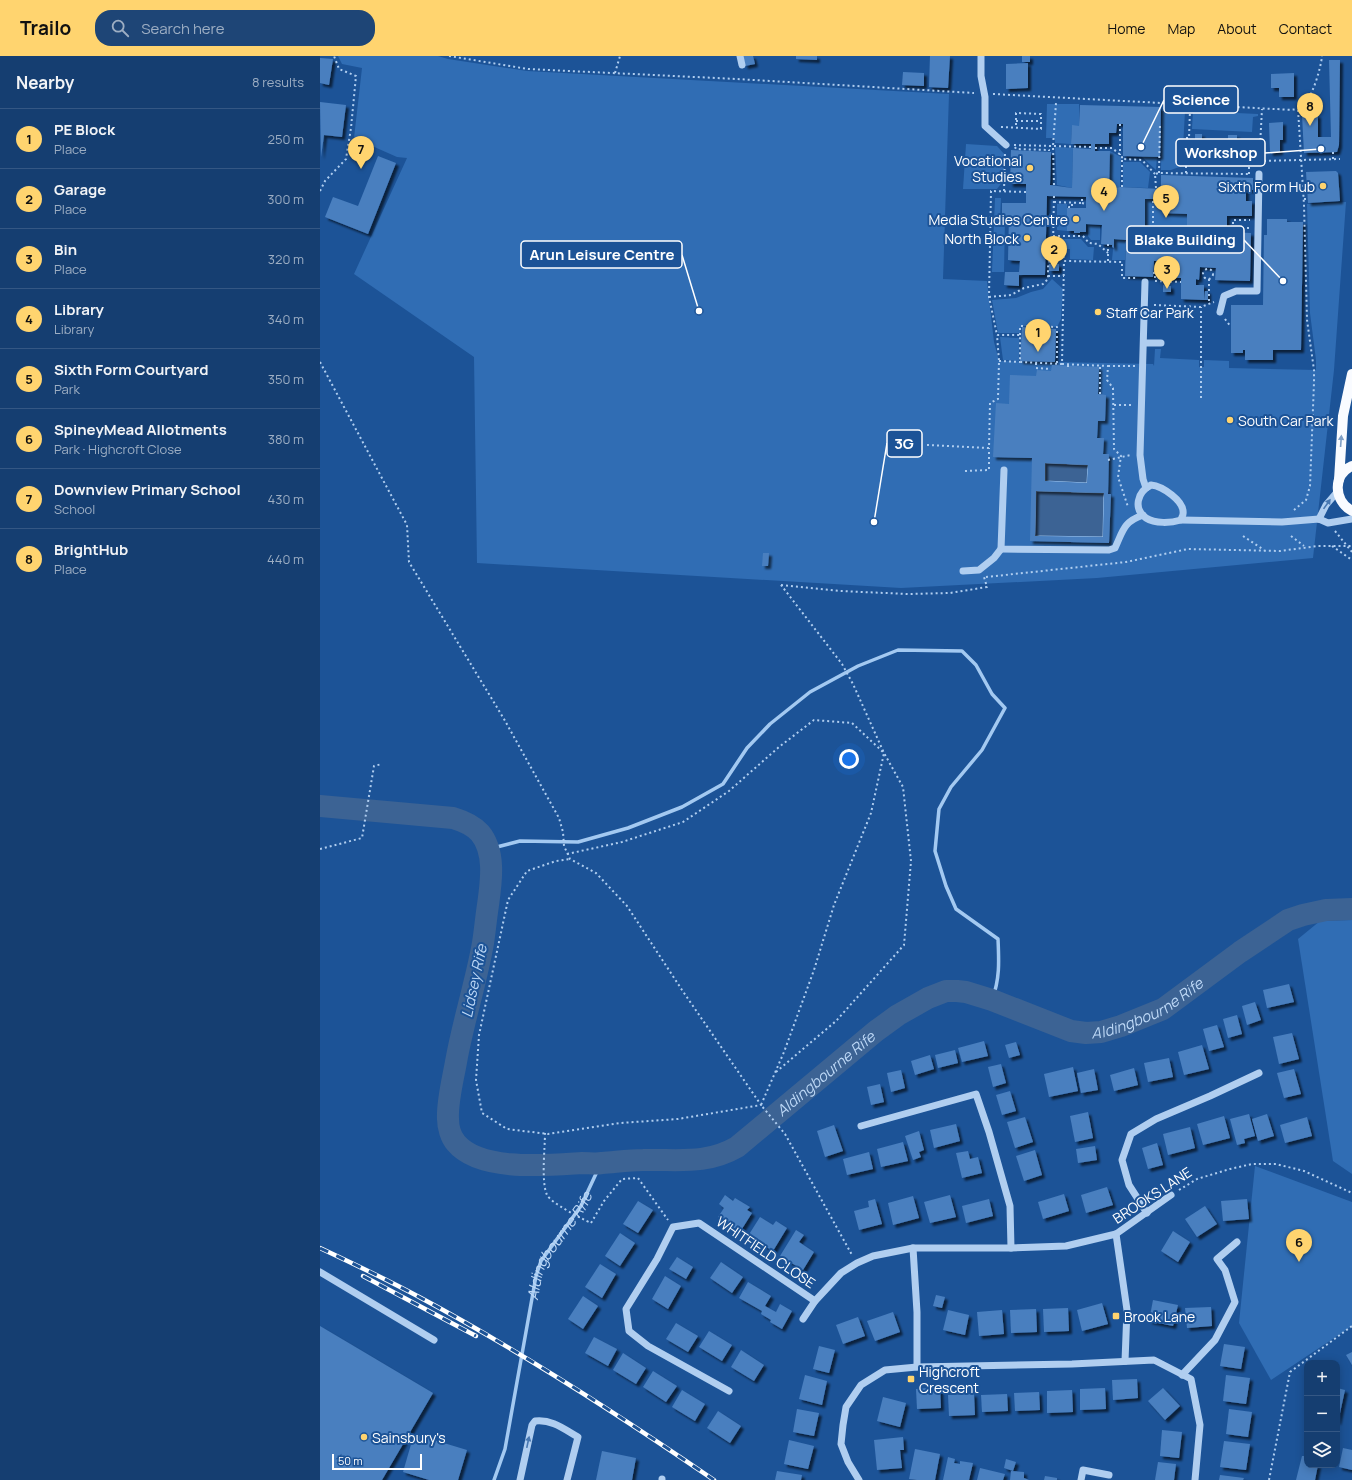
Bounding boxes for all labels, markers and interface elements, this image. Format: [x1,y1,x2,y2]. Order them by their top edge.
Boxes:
search box [95,10,375,46]
text: Trailo [20,15,71,41]
icon: search [109,17,131,39]
text: Search here [141,18,225,39]
text: Home [1108,19,1145,38]
text: Map [1167,19,1195,38]
text: About [1217,19,1257,38]
text: Contact [1279,19,1332,38]
text: Nearby [16,71,74,94]
text: 8 results [252,73,304,91]
callout: Science [1164,86,1238,113]
text: Science [1172,89,1230,110]
pin: 8 [1297,93,1323,126]
text: PE Block [54,119,115,140]
text: 1 [26,130,32,148]
text: 250 m [268,130,304,148]
pin: 7 [348,136,374,169]
callout: Workshop [1176,139,1265,166]
text: Place [54,140,87,158]
text: Workshop [1185,142,1257,163]
place label: Vocational Studies [954,151,1022,186]
marker: Vocational Studies [1025,163,1035,173]
place label: Sixth Form Hub [1218,177,1315,196]
pin: 4 [1091,178,1117,211]
text: Garage [54,179,106,200]
marker: Sixth Form Hub [1318,181,1328,191]
pin: 5 [1153,185,1179,218]
text: 2 [25,190,33,208]
text: 300 m [267,190,304,208]
text: Place [54,200,87,218]
place label: Media Studies Centre [928,210,1068,229]
marker: Media Studies Centre [1071,214,1081,224]
callout: Blake Building [1127,226,1244,253]
place label: North Block [945,229,1020,248]
text: Blake Building [1134,229,1236,250]
marker: North Block [1022,233,1032,243]
pin: 2 [1041,236,1067,269]
text: Bin [54,239,77,260]
callout: Arun Leisure Centre [521,241,682,268]
text: Arun Leisure Centre [529,244,675,265]
text: 3 [25,250,33,268]
text: 320 m [268,250,304,268]
pin: 3 [1154,256,1180,289]
text: Place [54,260,87,278]
text: Library [54,299,104,320]
place label: Staff Car Park [1106,303,1195,322]
marker: Staff Car Park [1093,307,1103,317]
text: 4 [25,310,33,328]
text: 340 m [268,310,304,328]
pin: 1 [1025,319,1051,352]
text: Library [54,320,94,338]
text: Sixth Form Courtyard [54,359,208,380]
text: 5 [25,370,33,388]
text: 350 m [268,370,304,388]
text: Park [54,380,80,398]
place label: South Car Park [1238,411,1335,430]
marker: South Car Park [1225,415,1235,425]
text: SpineyMead Allotments [54,419,227,440]
text: 6 [25,430,33,448]
text: 380 m [268,430,304,448]
callout: 3G [887,430,922,457]
text: 3G [894,433,914,454]
one-way arrow [1338,435,1345,447]
text: Park · Highcroft Close [54,440,182,458]
text: Downview Primary School [54,479,241,500]
text: 7 [26,490,32,508]
text: 430 m [268,490,304,508]
one-way arrow [1323,499,1331,509]
text: School [54,500,95,518]
text: BrightHub [54,539,128,560]
text: 8 [25,550,33,568]
text: 440 m [267,550,304,568]
text: Place [54,560,87,578]
your location [839,749,859,769]
water label: Lidsey Rife [456,941,492,1019]
water label: Aldingbourne Rife [1091,972,1208,1043]
water label: Aldingbourne Rife [771,1025,880,1121]
street label: BROOKS LANE [1109,1162,1195,1228]
water label: Aldingbourne Rife [521,1187,597,1302]
street label: WHITFIELD CLOSE [713,1212,819,1292]
pin: 6 [1286,1229,1312,1262]
place label: Brook Lane [1124,1307,1195,1326]
marker: Brook Lane [1111,1311,1121,1321]
map controls [1304,1360,1340,1468]
button: + [1304,1360,1340,1396]
place label: Highcroft Crescent [919,1362,980,1397]
marker: Highcroft Crescent [906,1374,916,1384]
button: − [1304,1396,1340,1432]
place label: Sainsbury's [372,1428,446,1447]
marker: Sainsbury's [359,1432,369,1442]
button: layers [1304,1432,1340,1468]
one-way arrow [526,1436,532,1448]
scale bar [332,1452,422,1471]
text: 50 m [338,1453,363,1468]

